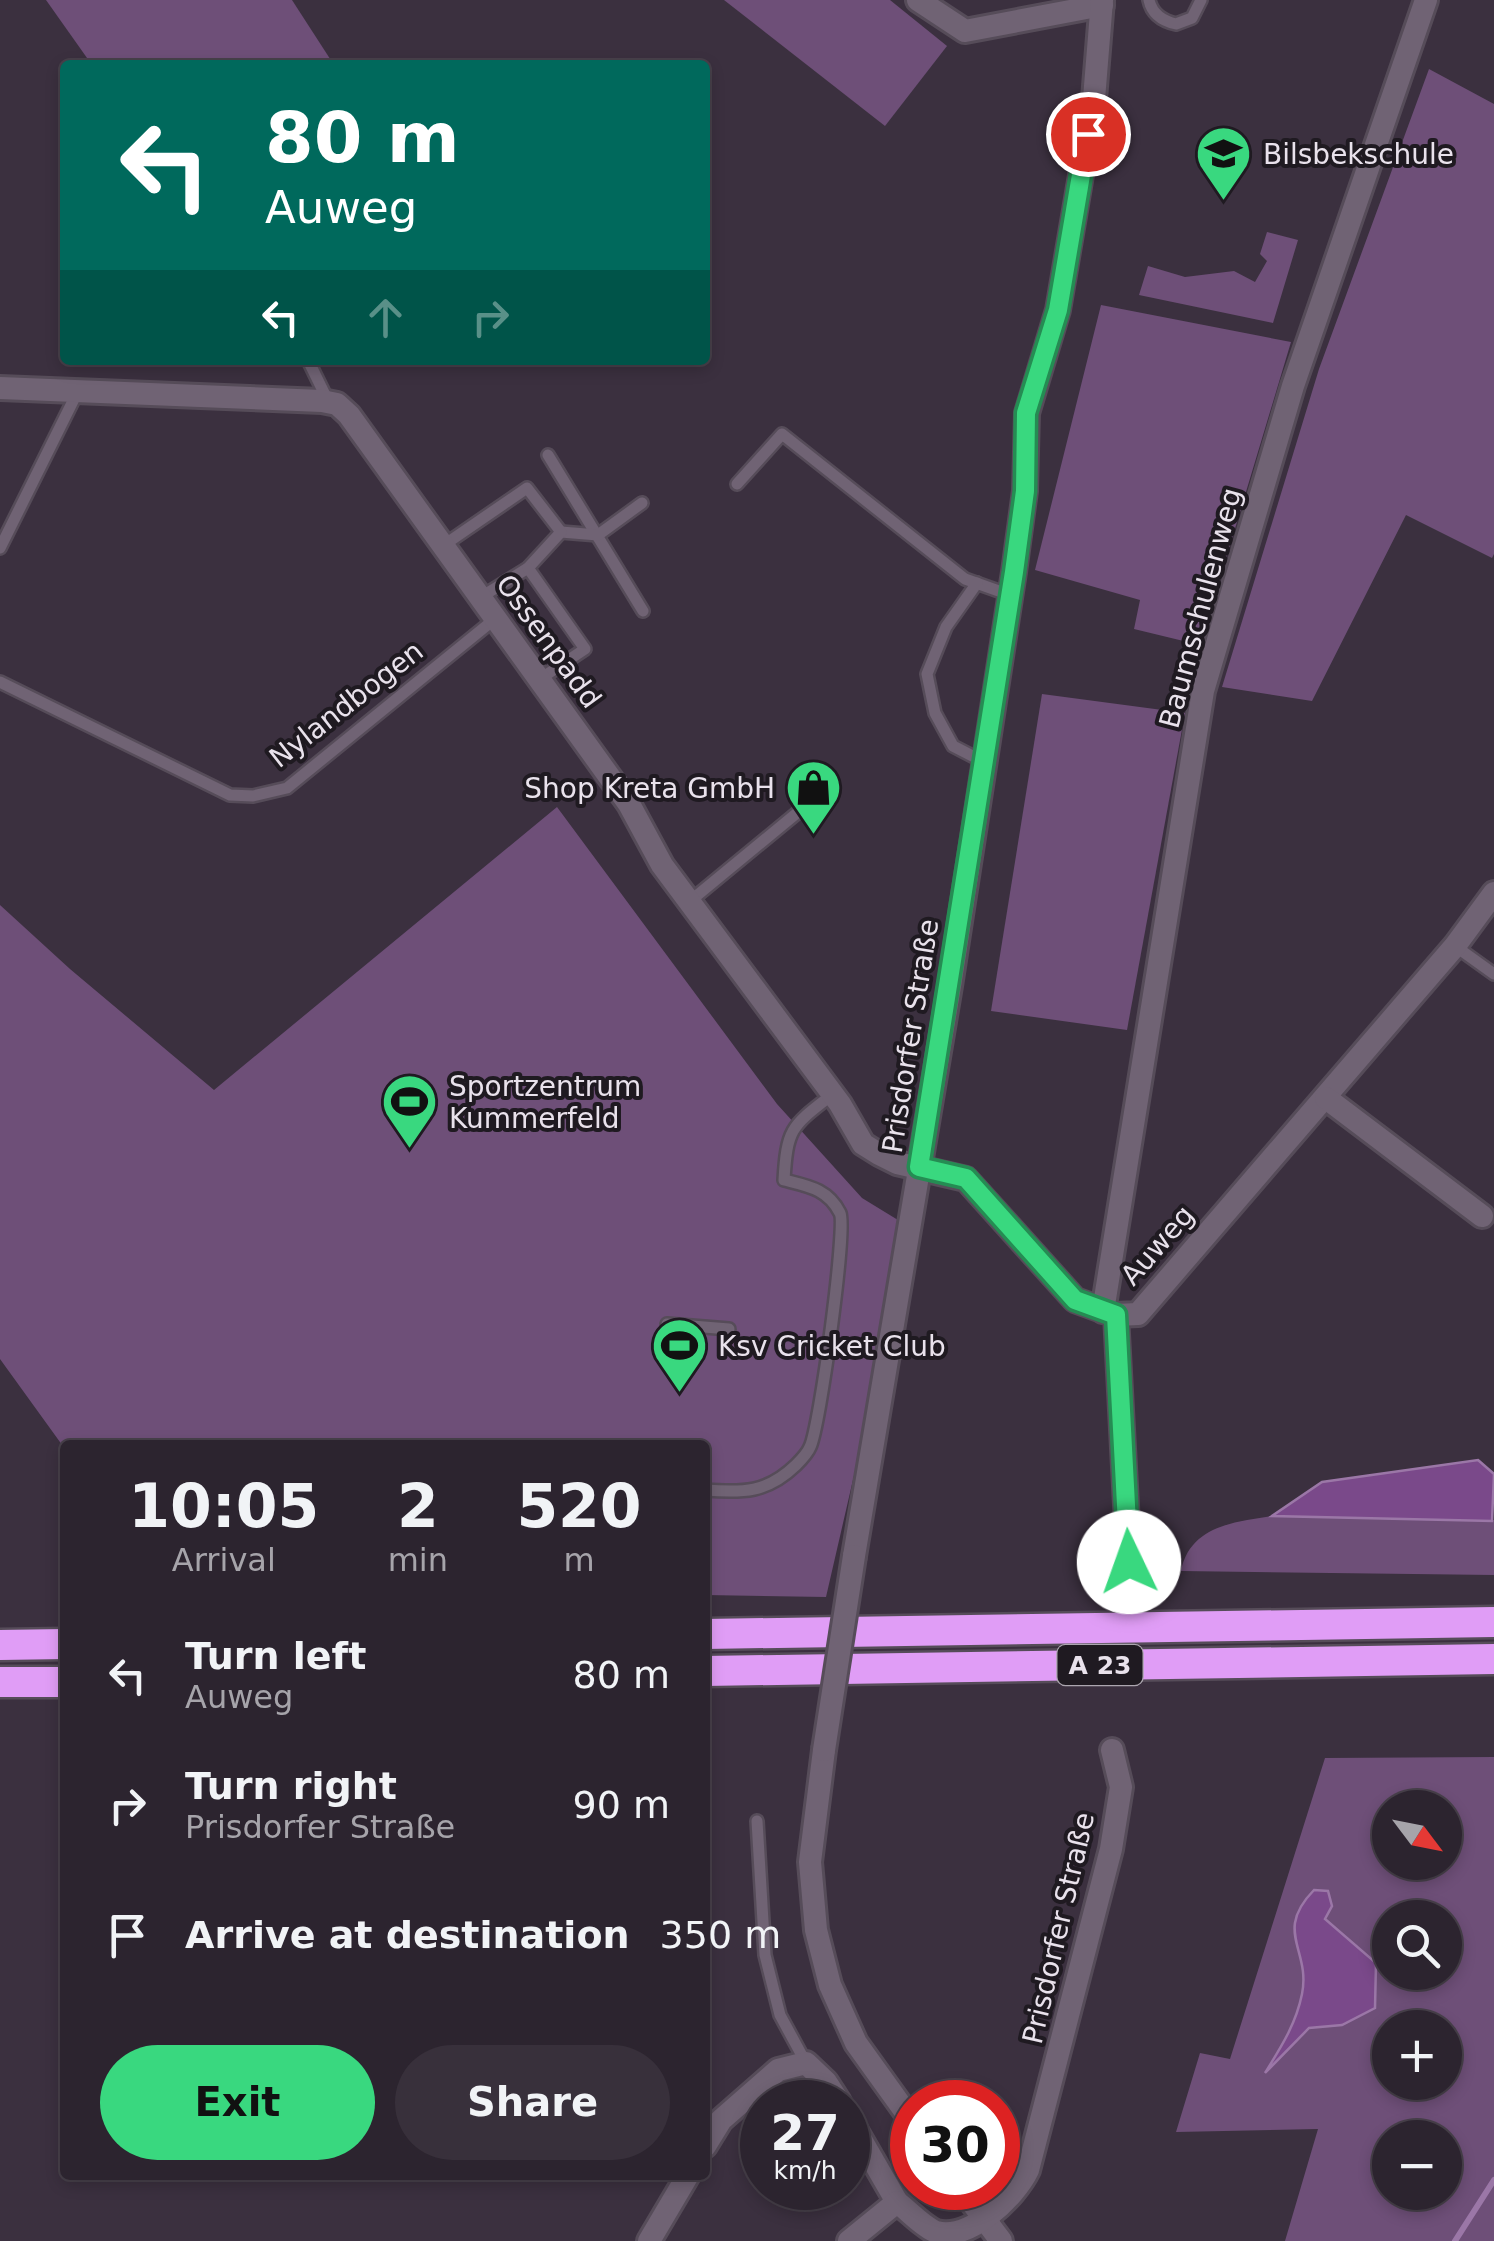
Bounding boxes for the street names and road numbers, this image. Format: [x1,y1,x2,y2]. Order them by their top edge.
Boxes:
street label: Baumschulenweg [1153,484,1248,732]
street label: Ossenpadd [489,568,608,714]
street label: Nylandbogen [263,634,430,775]
street label: Prisdorfer Straße [876,917,945,1155]
street label: Auweg [1114,1199,1201,1292]
road number: A 23 [1058,1645,1142,1685]
street label: Prisdorfer Straße [1016,1809,1101,2047]

